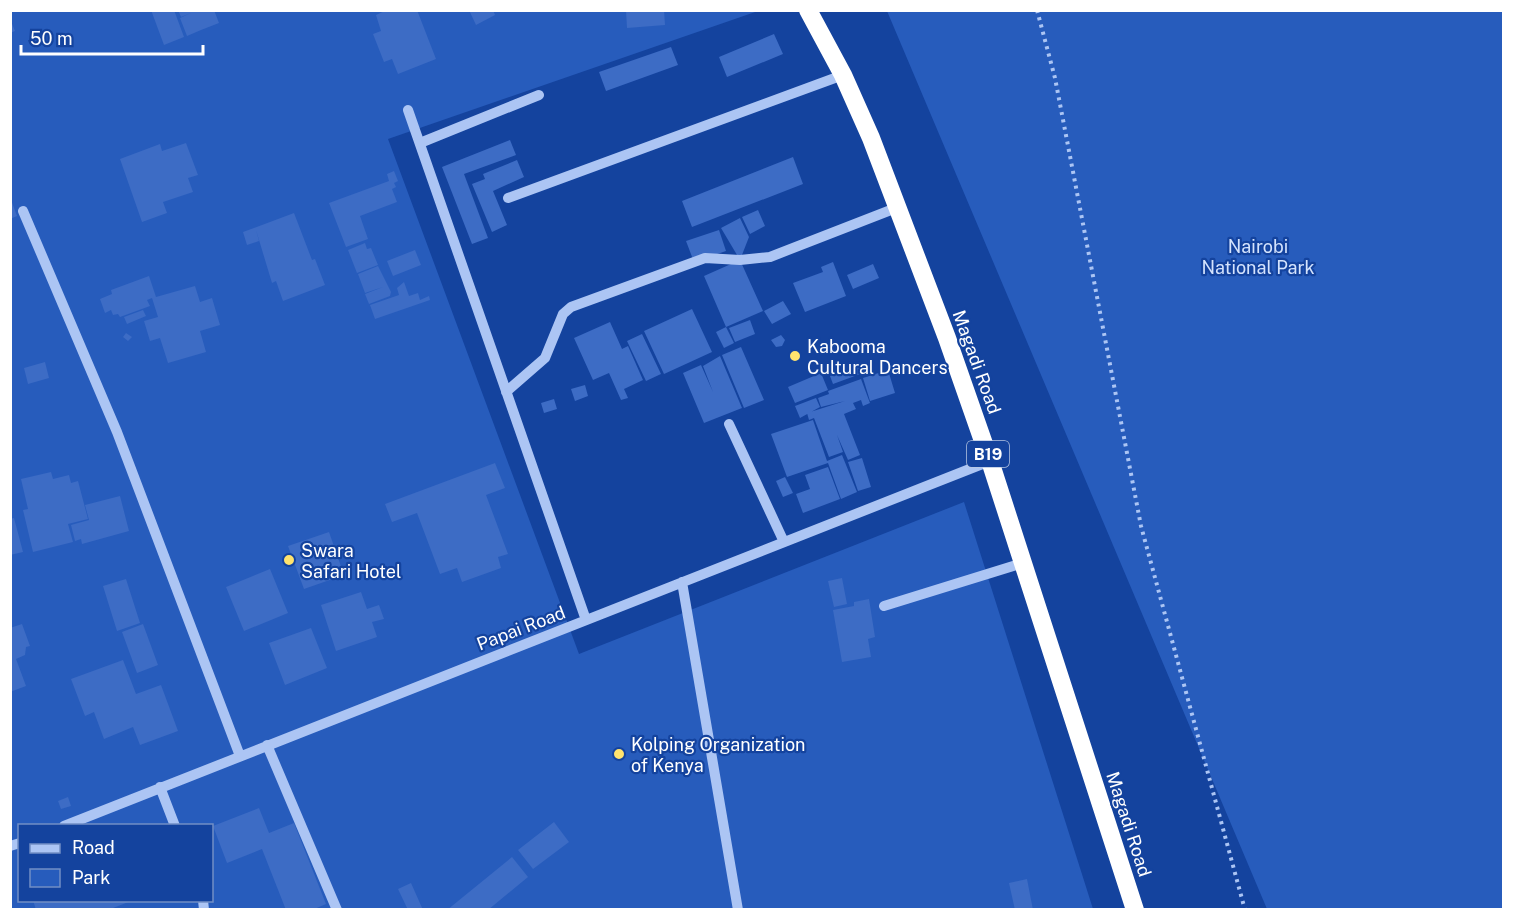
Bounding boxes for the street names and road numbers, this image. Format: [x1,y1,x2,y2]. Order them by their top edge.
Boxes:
street label: Magadi Road [948,307,1006,417]
road number: B19 [967,441,1009,467]
street label: Papai Road [474,601,568,655]
street label: Magadi Road [1102,769,1156,879]

